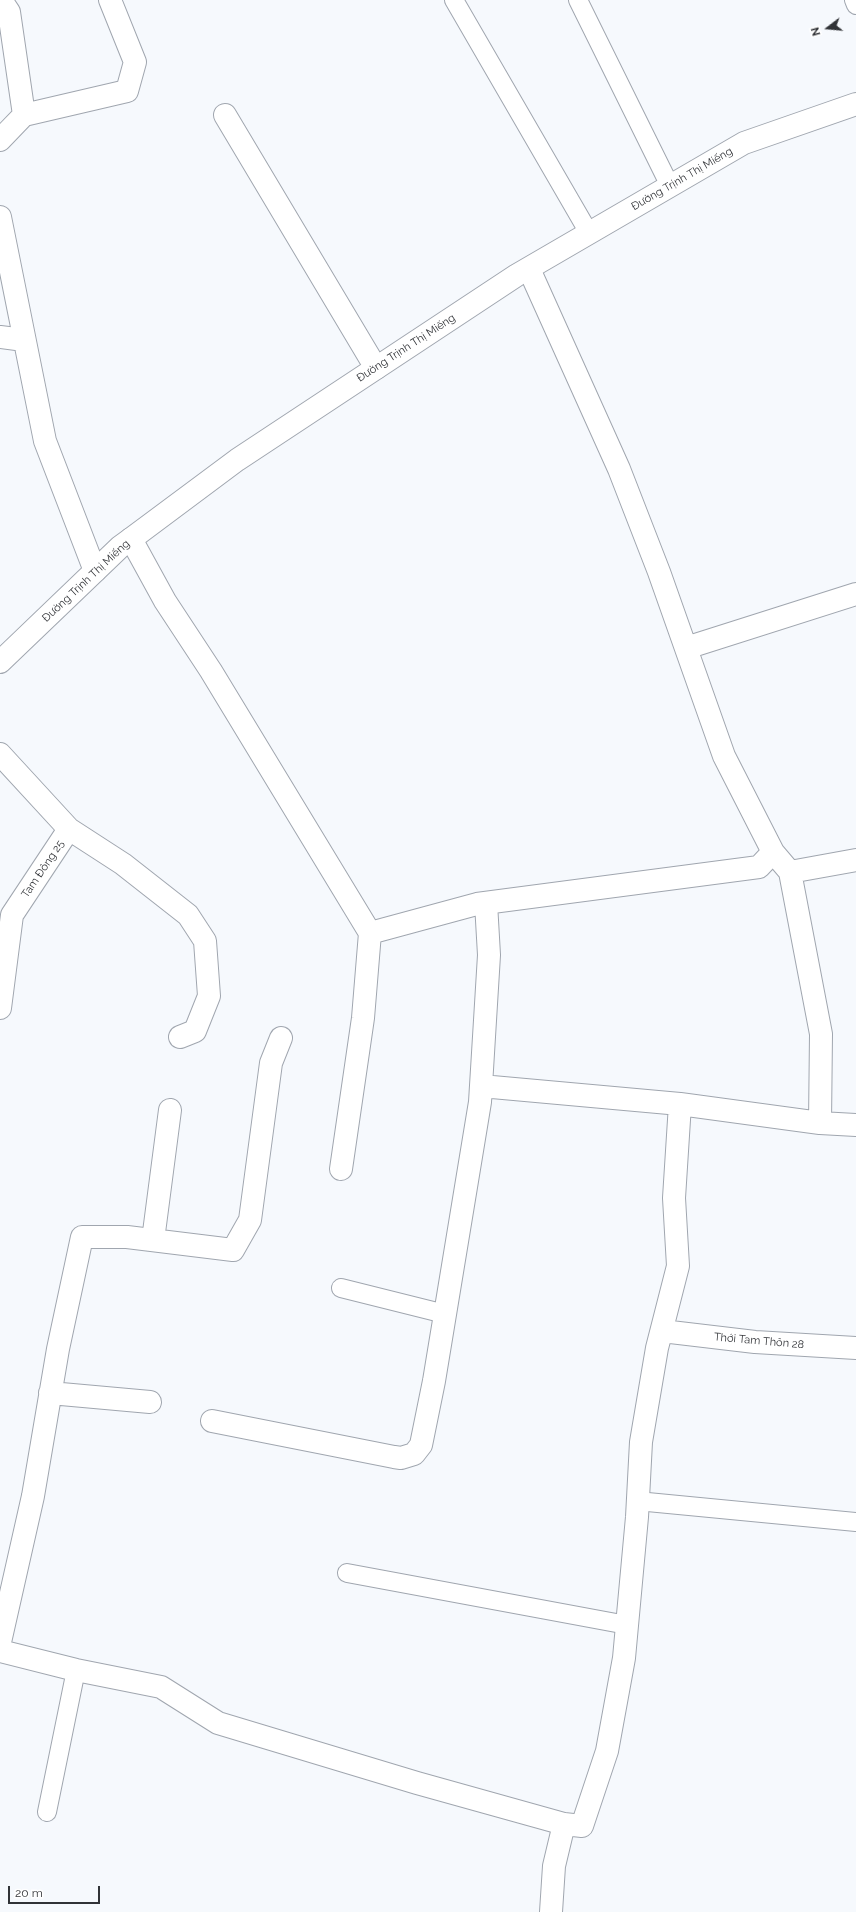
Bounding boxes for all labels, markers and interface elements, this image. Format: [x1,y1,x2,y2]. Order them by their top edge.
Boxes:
north arrow [808,8,848,48]
text: N [809,26,823,37]
street label: Đường Trịnh Thị Miếng [629,145,735,213]
street label: Đường Trịnh Thị Miếng [354,311,458,385]
street label: Đường Trịnh Thị Miếng [40,537,132,625]
street label: Tam Đông 25 [19,838,67,900]
street label: Thới Tam Thôn 28 [713,1330,805,1352]
scale bar [10,1878,102,1904]
text: 20 m [15,1886,43,1900]

